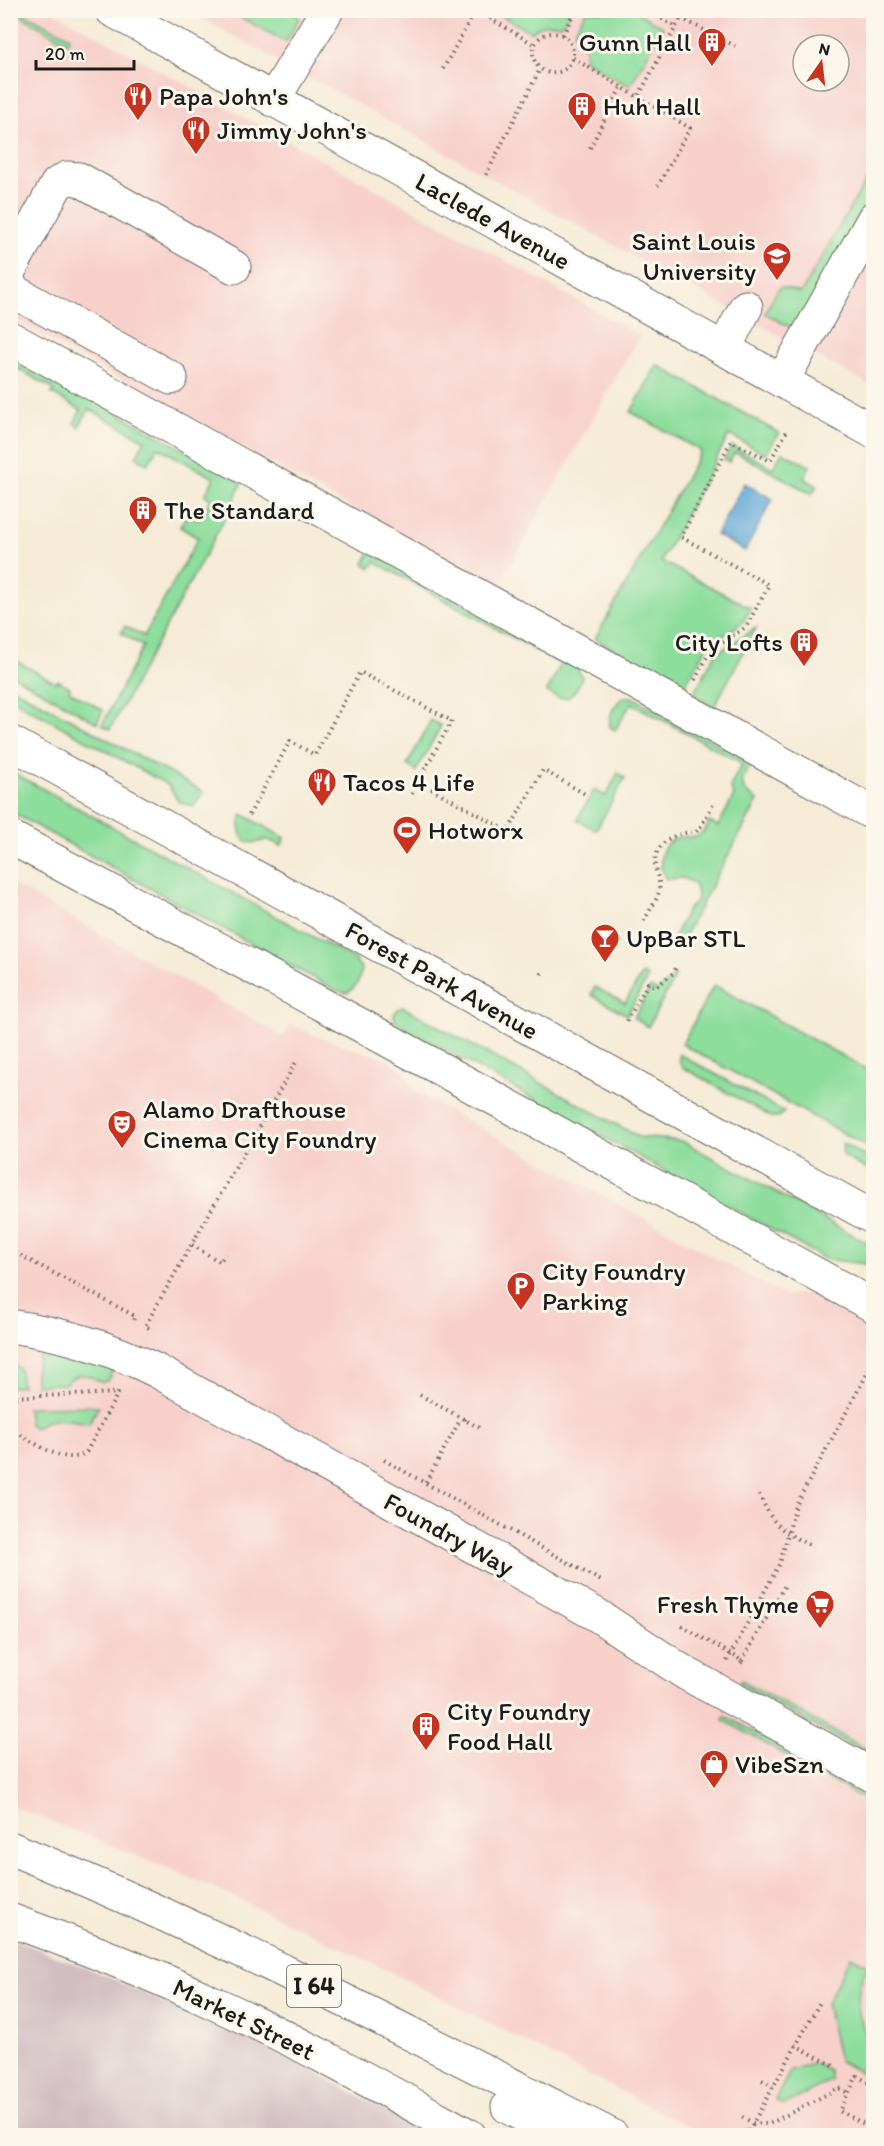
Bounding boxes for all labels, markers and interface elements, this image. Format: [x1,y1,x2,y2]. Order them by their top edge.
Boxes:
place label: Gunn Hall [579,26,691,58]
building icon: Gunn Hall [696,26,728,68]
scale bar [36,33,134,71]
north arrow [791,33,851,93]
text: N [817,38,832,59]
text: 20 m [45,43,85,65]
restaurant icon: Papa John's [122,80,154,122]
place label: Papa John's [159,80,289,112]
building icon: Huh Hall [566,90,598,132]
place label: Huh Hall [603,90,701,122]
restaurant icon: Jimmy John's [180,114,212,156]
place label: Jimmy John's [217,114,367,146]
street label: Laclede Avenue [410,165,576,277]
place label: Saint Louis University [632,225,756,287]
school or university icon: Saint Louis University [761,240,793,282]
building icon: The Standard [127,494,159,536]
place label: The Standard [164,494,315,526]
place label: City Lofts [675,626,783,658]
building icon: City Lofts [788,626,820,668]
restaurant icon: Tacos 4 Life [306,766,338,808]
place label: Tacos 4 Life [343,766,475,798]
sports icon: Hotworx [391,814,423,856]
place label: Hotworx [428,814,523,846]
street label: Forest Park Avenue [340,914,544,1046]
bar icon: UpBar STL [589,922,621,964]
place label: UpBar STL [626,922,745,954]
place label: Alamo Drafthouse Cinema City Foundry [143,1093,377,1155]
theatre icon: Alamo Drafthouse Cinema City Foundry [106,1108,138,1150]
place label: City Foundry Parking [542,1255,686,1317]
parking icon: City Foundry Parking [505,1270,537,1312]
street label: Foundry Way [378,1485,520,1583]
place label: Fresh Thyme [657,1588,799,1620]
supermarket icon: Fresh Thyme [804,1588,836,1630]
place label: City Foundry Food Hall [447,1695,591,1757]
building icon: City Foundry Food Hall [410,1710,442,1752]
shop icon: VibeSzn [698,1748,730,1790]
place label: VibeSzn [735,1748,824,1780]
road number: I 64 [287,1965,341,2007]
street label: Market Street [168,1971,321,2067]

